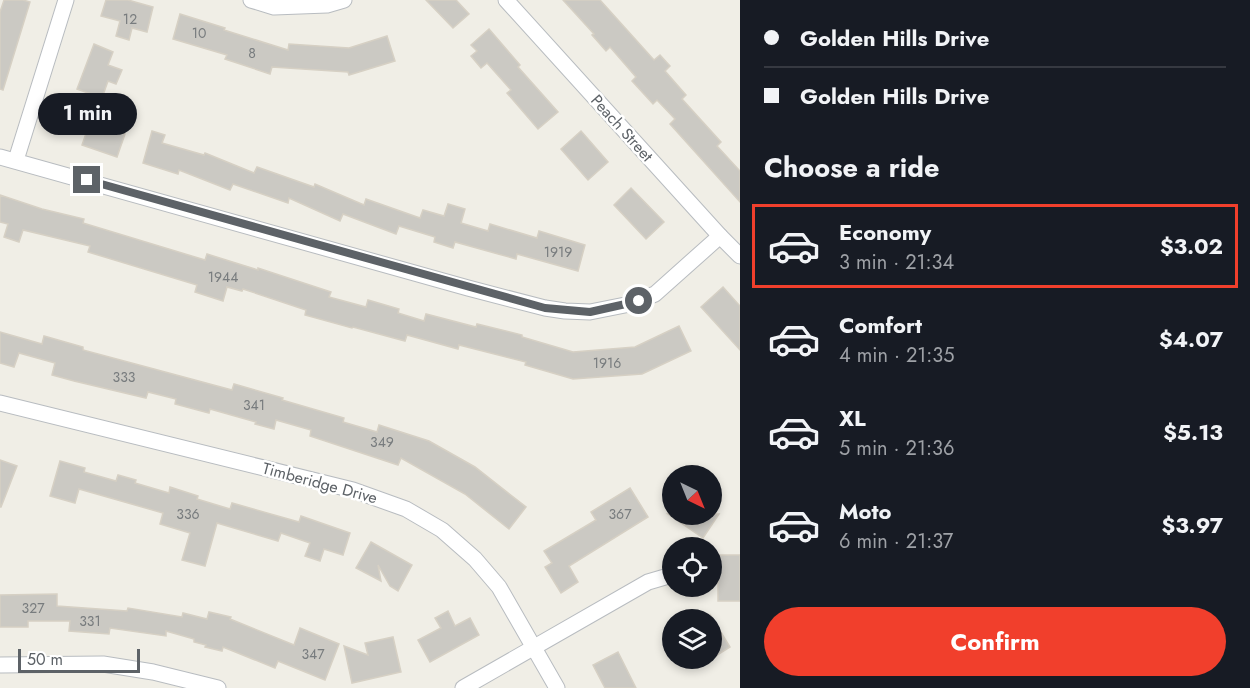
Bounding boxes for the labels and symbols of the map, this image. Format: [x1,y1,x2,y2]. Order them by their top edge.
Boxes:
house number: 12 [123,9,137,29]
house number: 10 [192,23,206,43]
house number: 8 [248,43,256,63]
street label: Peach Street [586,89,659,167]
callout: 1 min [38,93,136,135]
route end [73,166,100,193]
house number: 1919 [544,242,572,262]
house number: 1944 [208,267,238,287]
route start [625,287,652,314]
house number: 1916 [593,353,621,373]
house number: 333 [113,367,136,387]
house number: 341 [243,395,265,415]
house number: 349 [370,432,394,452]
street label: Timberidge Drive [260,457,380,509]
north arrow [662,465,722,525]
house number: 336 [176,504,200,524]
house number: 367 [608,504,632,524]
house number: 327 [22,598,45,618]
house number: 331 [79,611,101,631]
house number: 347 [301,644,325,664]
scale bar [18,646,140,674]

